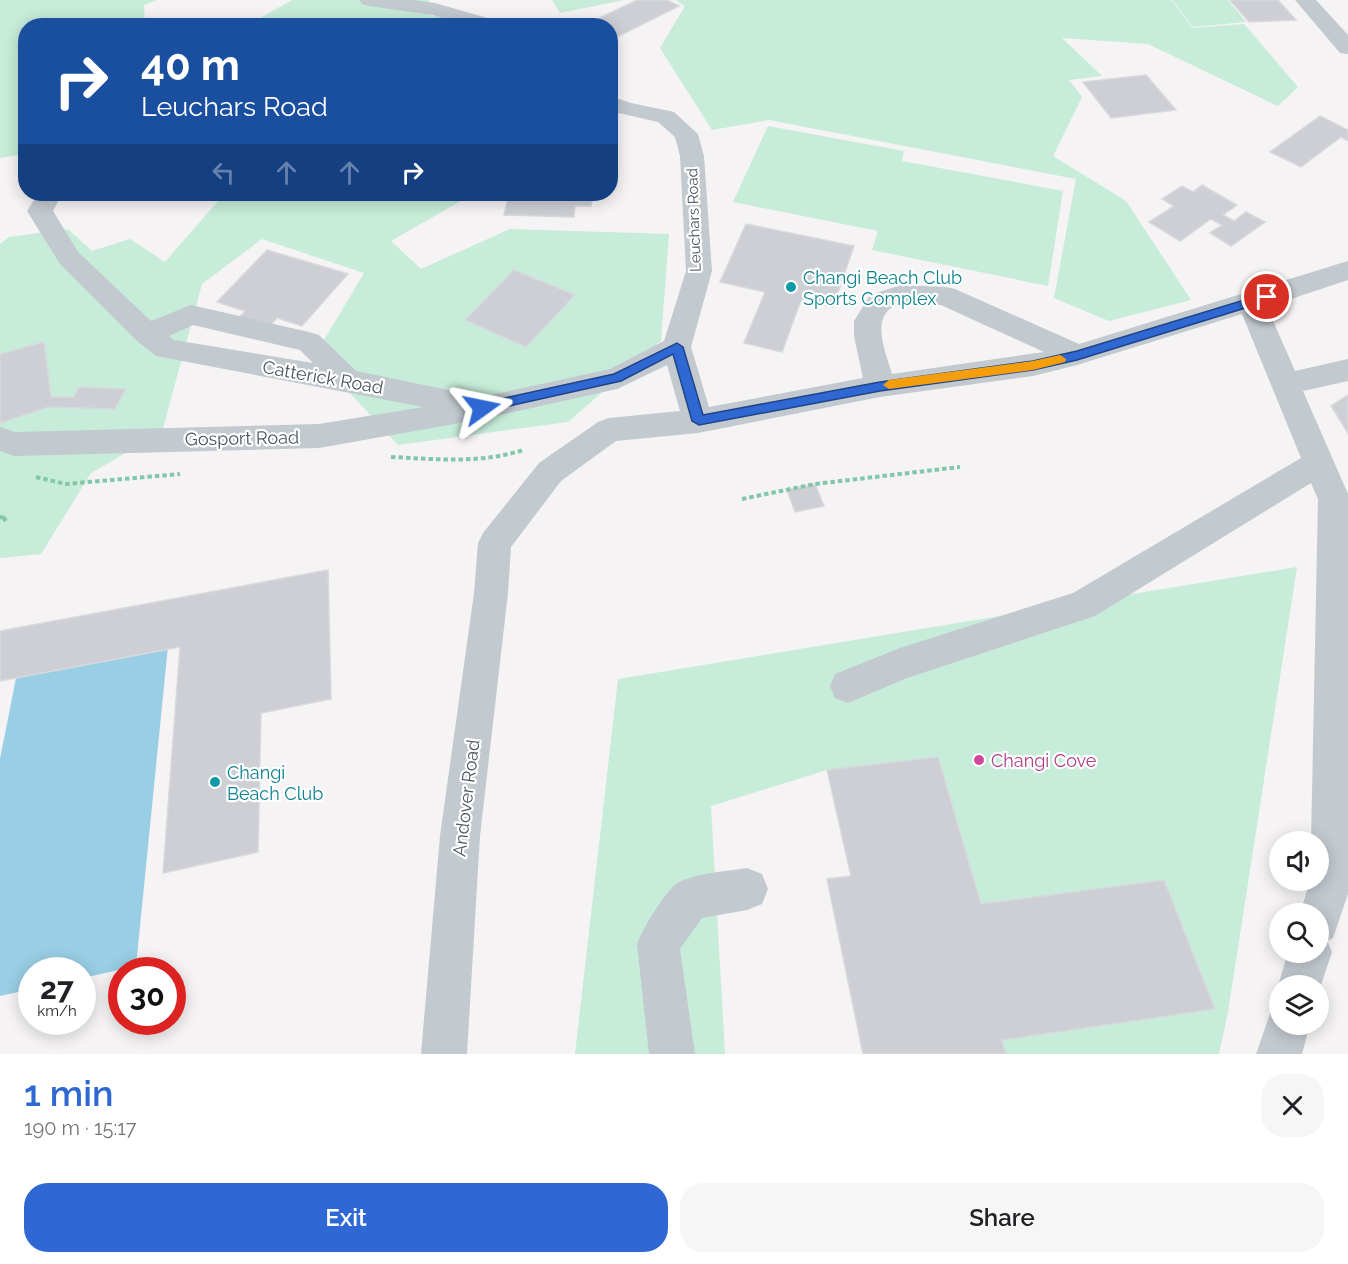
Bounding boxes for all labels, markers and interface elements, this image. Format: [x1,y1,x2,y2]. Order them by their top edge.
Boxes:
text: 40 m [141,41,240,90]
icon: right [42,42,120,120]
text: Leuchars Road [141,91,328,122]
icon: left [207,156,240,189]
icon: ahead [270,156,303,189]
icon: ahead [333,156,366,189]
icon: right [396,156,429,189]
street label: Leuchars Road [683,168,705,272]
place label: Changi Beach Club Sports Complex [803,267,962,309]
pin [1241,271,1292,322]
marker: Changi Beach Club Sports Complex [784,280,798,294]
icon: arrive [1250,280,1283,313]
street label: Catterick Road [261,356,385,398]
position arrow [450,376,514,440]
street label: Gosport Road [185,427,299,449]
street label: Andover Road [448,738,484,858]
place label: Changi Cove [991,750,1097,771]
marker: Changi Cove [972,753,986,767]
place label: Changi Beach Club [227,762,323,804]
marker: Changi Beach Club [208,775,222,789]
map controls [1269,831,1329,1035]
button: sound [1269,831,1329,891]
button: search [1269,903,1329,963]
speed limit sign: 30 [108,957,186,1035]
text: 27 [40,971,74,1006]
button: layers [1269,975,1329,1035]
text: km/h [37,1002,77,1020]
text: 1 min [24,1072,113,1114]
button: close [1261,1074,1324,1137]
text: 190 m · 15:17 [24,1116,136,1140]
button: Exit [24,1183,668,1252]
button: Share [680,1183,1324,1252]

